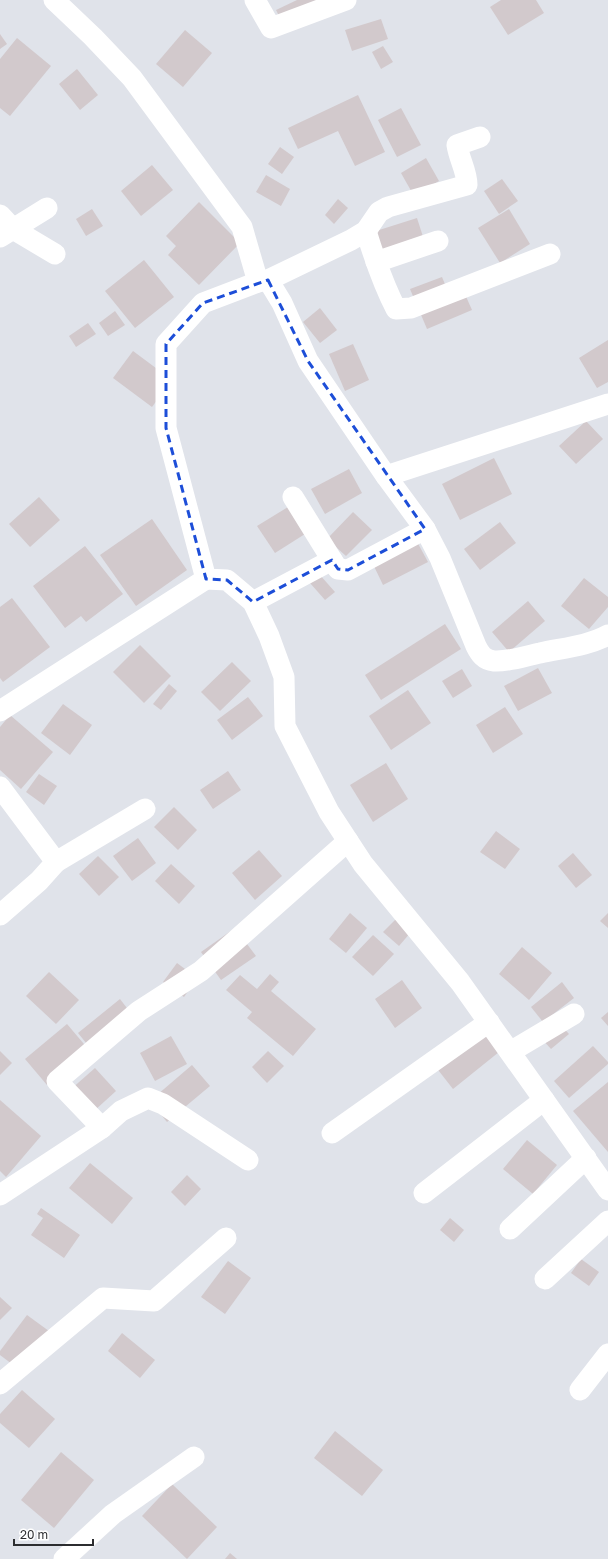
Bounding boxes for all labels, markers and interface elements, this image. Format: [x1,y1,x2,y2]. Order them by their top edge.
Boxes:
scale bar [14,1521,93,1547]
text: 20 m [20,1527,48,1542]

